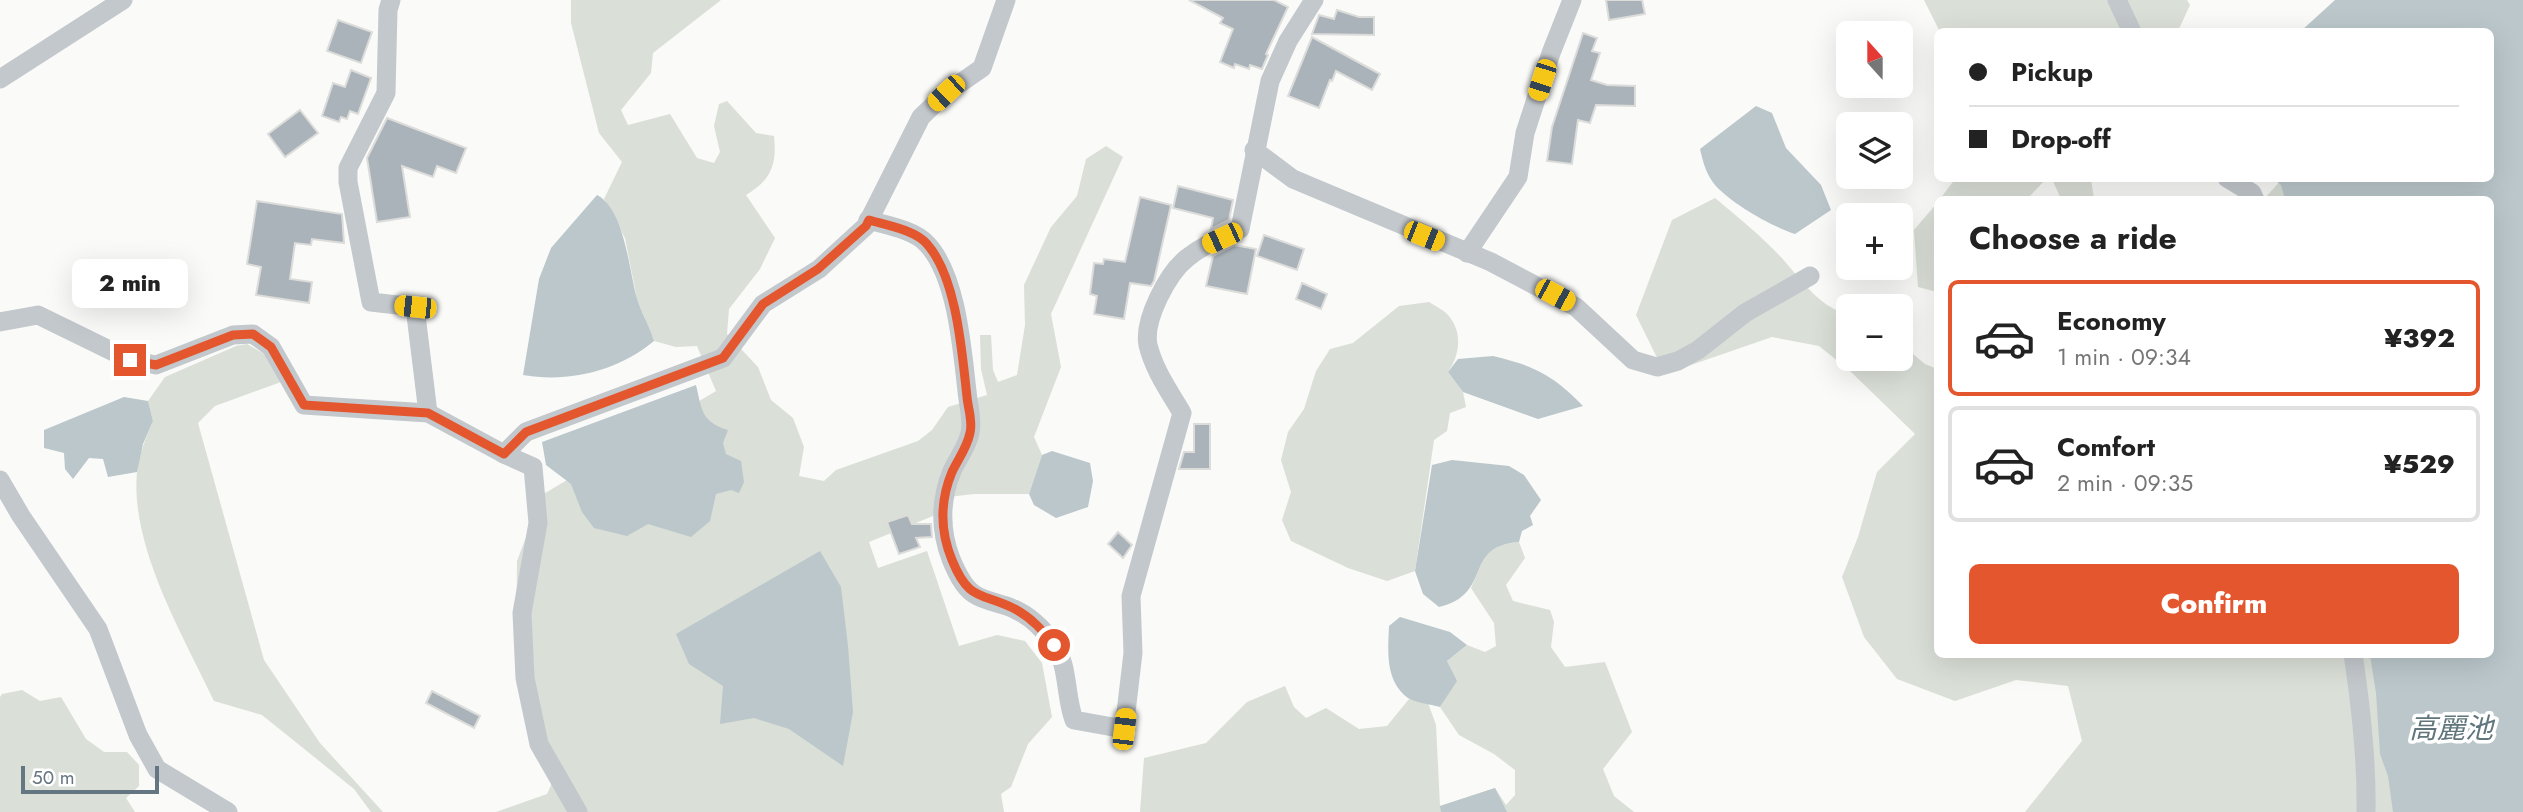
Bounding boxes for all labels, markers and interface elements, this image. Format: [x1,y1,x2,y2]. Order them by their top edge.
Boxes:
north arrow [1836,21,1913,98]
map controls [1836,21,1913,371]
text: Pickup [2011,53,2093,91]
car [1526,57,1559,103]
car [924,71,969,115]
button: layers [1836,112,1913,189]
text: Drop-off [2011,120,2111,158]
button: + [1836,203,1913,280]
text: Choose a ride [1969,215,2177,261]
car [1401,218,1448,254]
car [1199,220,1246,256]
callout: 2 min [72,258,188,308]
text: 2 min [99,266,161,300]
car [1532,276,1579,314]
car [394,294,437,320]
button: − [1836,294,1913,371]
text: Economy [2057,302,2166,340]
icon: car [1973,307,2036,370]
text: ¥392 [2384,319,2455,357]
text: 1 min · 09:34 [2057,340,2191,374]
route end [114,344,146,376]
text: Comfort [2057,428,2155,466]
icon: car [1973,433,2036,496]
text: ¥529 [2384,445,2455,483]
text: 2 min · 09:35 [2057,466,2193,500]
button: Confirm [1969,564,2459,644]
route start [1038,629,1070,661]
car [1112,707,1137,751]
water label: 高麗池 [2409,708,2496,749]
scale bar [21,763,159,795]
text: 50 m [32,764,75,791]

